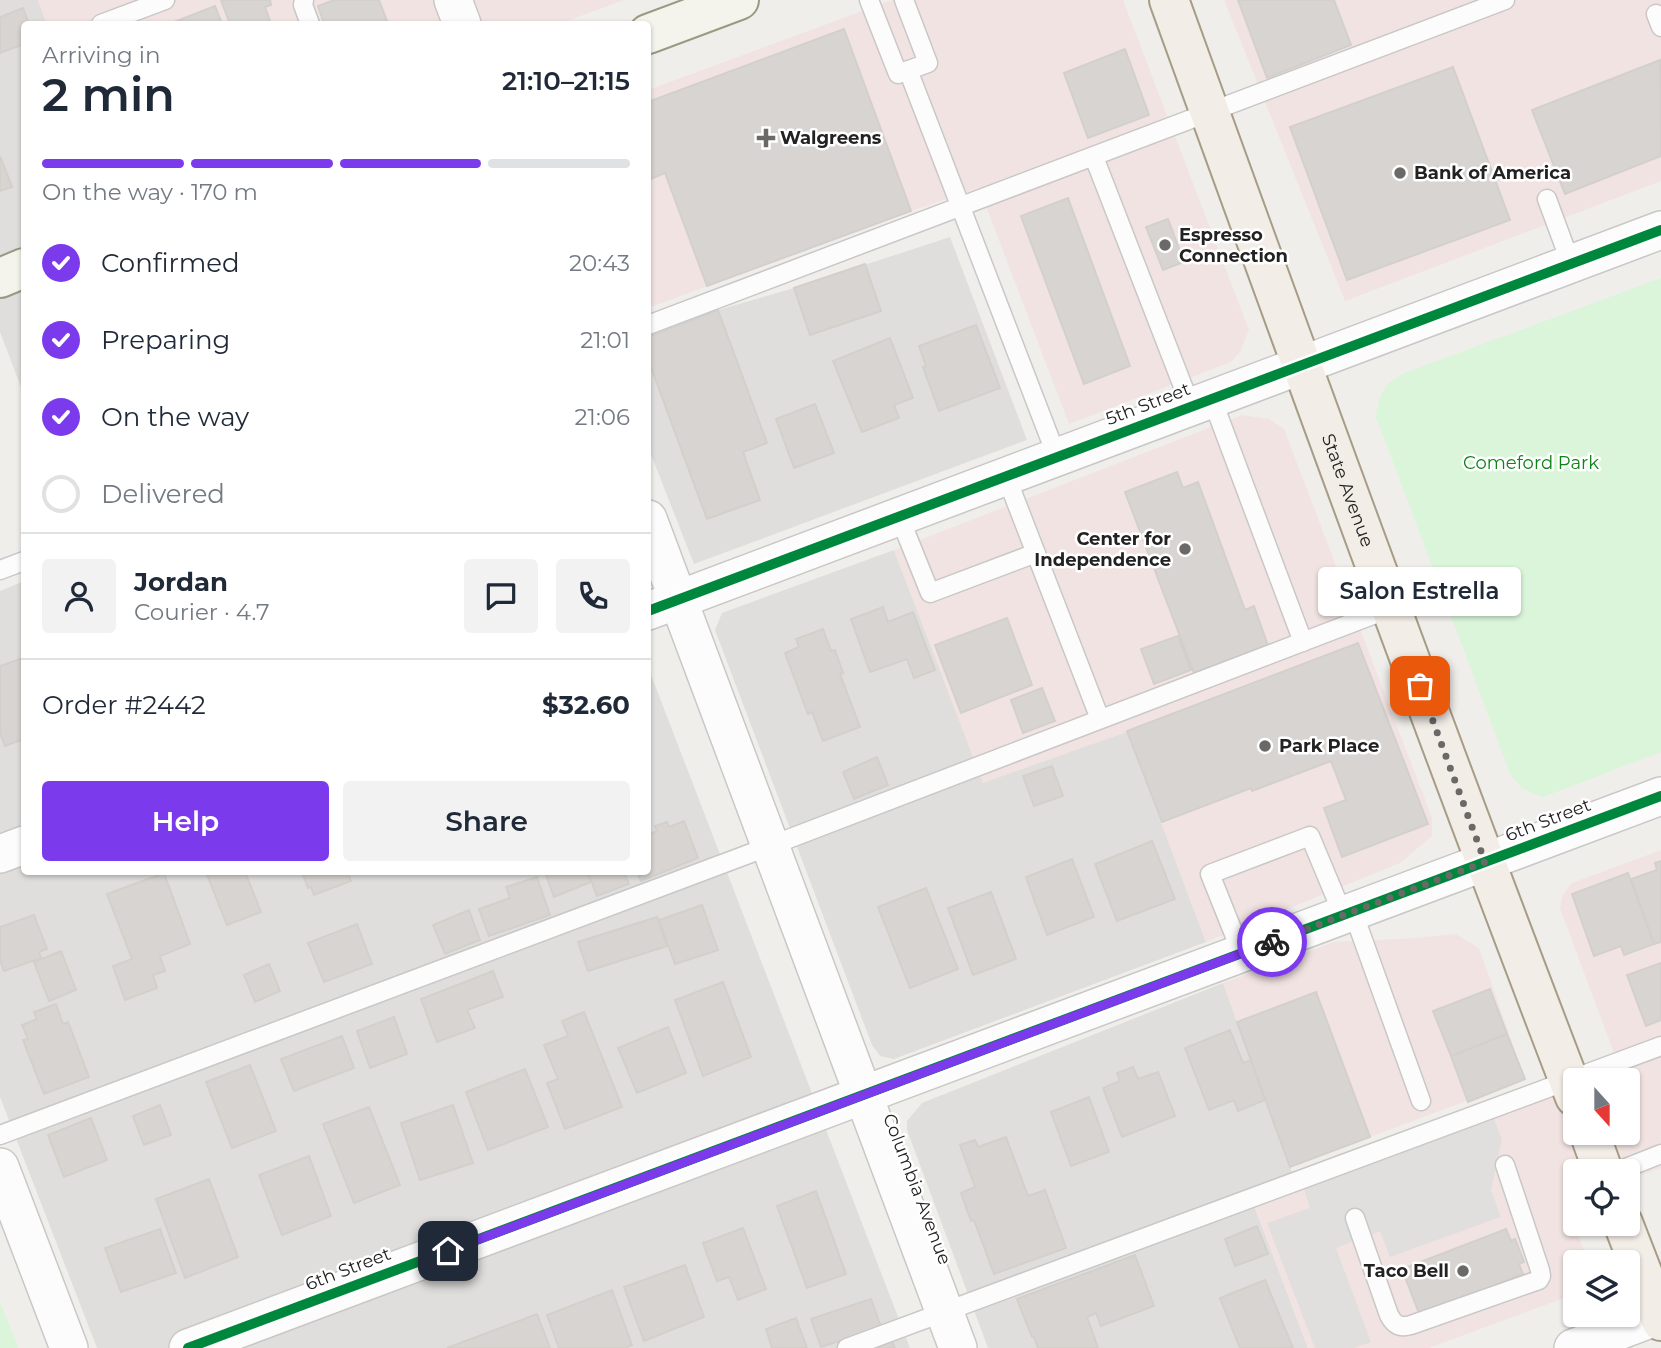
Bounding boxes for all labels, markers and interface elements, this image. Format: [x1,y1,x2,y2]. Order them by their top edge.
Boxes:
text: Arriving in [42,41,161,69]
text: 21:10–21:15 [502,65,630,97]
text: 2 min [42,66,175,123]
place label: Walgreens [780,127,882,149]
marker: Walgreens [758,130,774,146]
place label: Bank of America [1414,162,1571,184]
marker: Bank of America [1392,165,1408,181]
text: On the way · 170 m [42,178,258,206]
place label: Espresso Connection [1179,224,1288,267]
marker: Espresso Connection [1157,237,1173,253]
icon: check [42,244,80,282]
text: Confirmed [101,247,240,279]
text: 20:43 [569,249,630,277]
icon: check [42,321,80,359]
text: Preparing [101,324,230,356]
text: 21:01 [580,326,630,354]
street label: 5th Street [1103,378,1193,430]
icon: check [42,398,80,436]
text: On the way [101,401,249,433]
text: 21:06 [575,403,630,431]
street label: State Avenue [1317,431,1379,550]
park label: Comeford Park [1463,452,1599,474]
text: Delivered [101,478,225,510]
place label: Center for Independence [1034,528,1171,571]
marker: Center for Independence [1177,541,1193,557]
button: person [42,559,116,633]
button: chat [464,559,538,633]
button: phone [556,559,630,633]
text: Jordan [134,566,228,598]
callout: Salon Estrella [1318,567,1522,616]
text: Salon Estrella [1340,577,1499,605]
text: Courier · 4.7 [134,598,270,626]
pin [1390,656,1450,716]
icon: bag [1401,667,1439,705]
text: Order #2442 [42,689,206,721]
text: $32.60 [542,689,630,721]
place label: Park Place [1279,735,1379,757]
marker: Park Place [1257,738,1273,754]
button: Help [42,781,329,861]
button: Share [343,781,630,861]
street label: 6th Street [1502,794,1594,846]
courier [1237,907,1307,977]
icon: bike [1253,923,1291,961]
north arrow [1563,1068,1640,1144]
map controls [1563,1068,1640,1327]
street label: Columbia Avenue [878,1110,956,1268]
button: locate [1563,1159,1640,1236]
pin [418,1221,478,1281]
icon: home [429,1232,467,1270]
street label: 6th Street [302,1243,394,1295]
button: layers [1563,1250,1640,1327]
place label: Taco Bell [1364,1260,1449,1282]
marker: Taco Bell [1455,1263,1471,1279]

